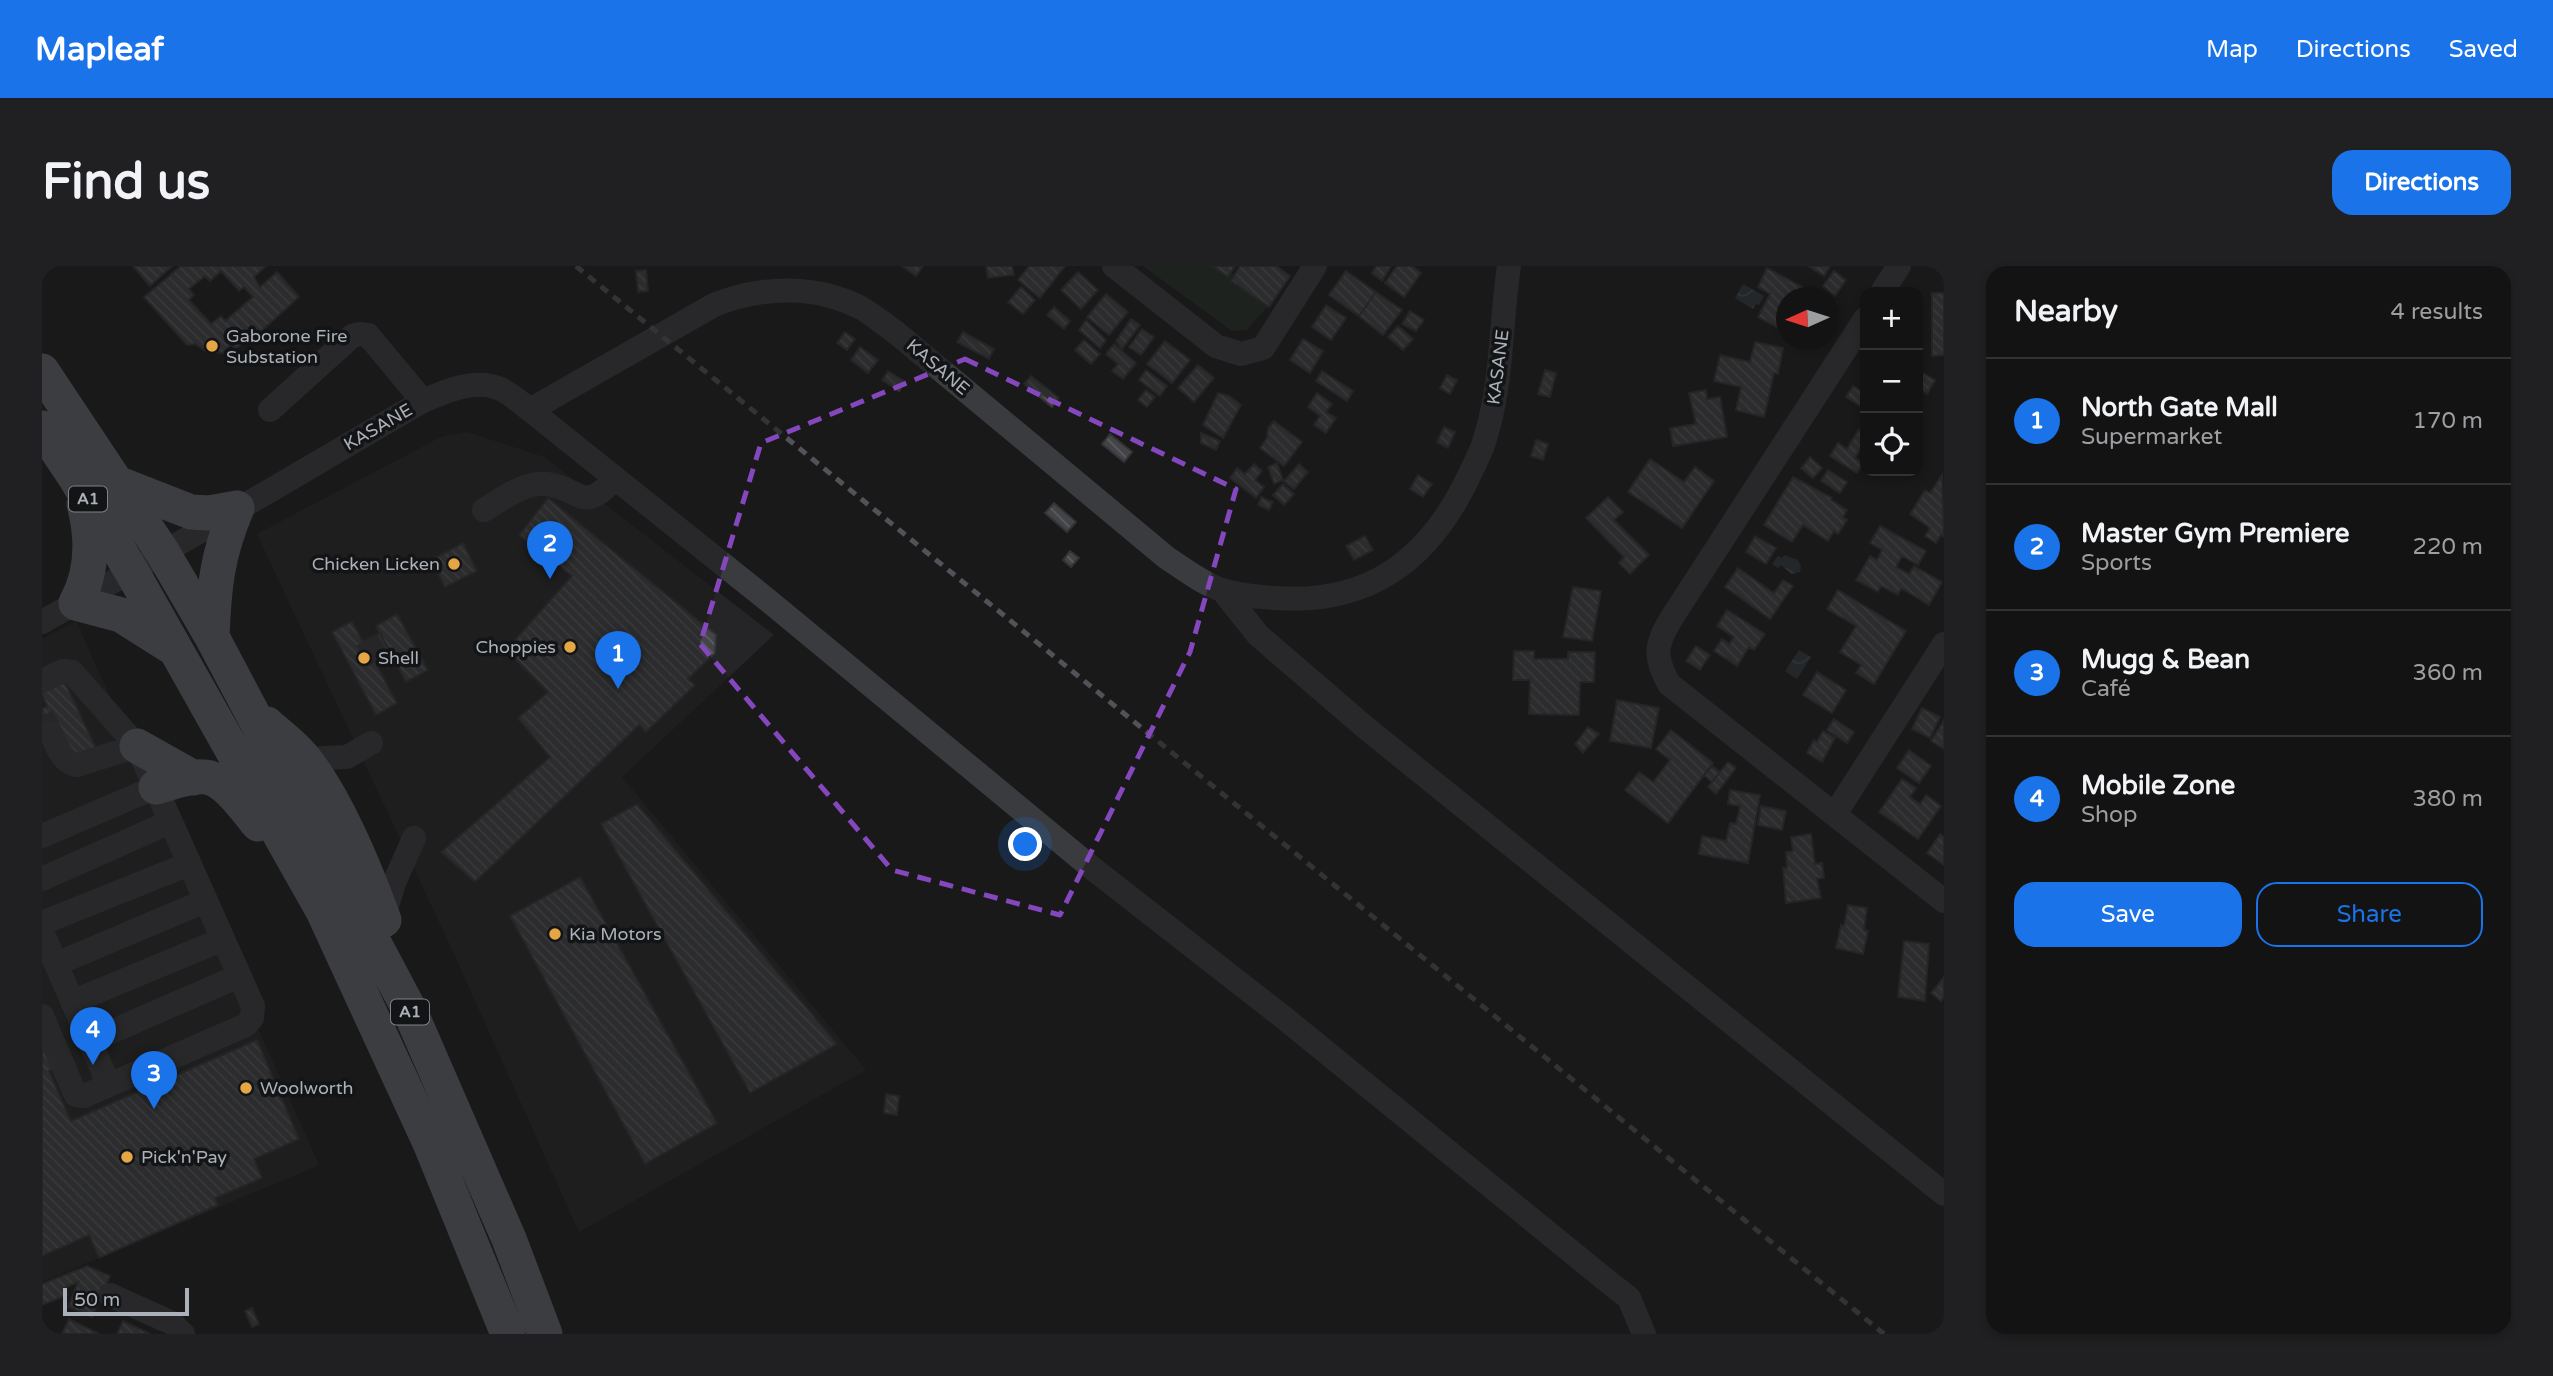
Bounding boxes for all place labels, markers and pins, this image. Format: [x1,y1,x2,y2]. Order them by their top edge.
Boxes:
place label: Gaborone Fire Substation [226,325,347,368]
marker: Gaborone Fire Substation [204,338,220,354]
pin: 2 [527,521,573,579]
place label: Chicken Licken [312,553,440,575]
marker: Chicken Licken [446,556,462,572]
pin: 1 [595,631,641,689]
place label: Choppies [476,636,556,658]
marker: Choppies [562,639,578,655]
place label: Shell [378,647,419,669]
marker: Shell [356,650,372,666]
place label: Kia Motors [569,923,662,945]
marker: Kia Motors [547,926,563,942]
pin: 4 [70,1007,116,1065]
pin: 3 [131,1051,177,1109]
place label: Woolworth [260,1077,354,1099]
marker: Woolworth [238,1080,254,1096]
place label: Pick'n'Pay [141,1146,227,1168]
marker: Pick'n'Pay [119,1149,135,1165]

